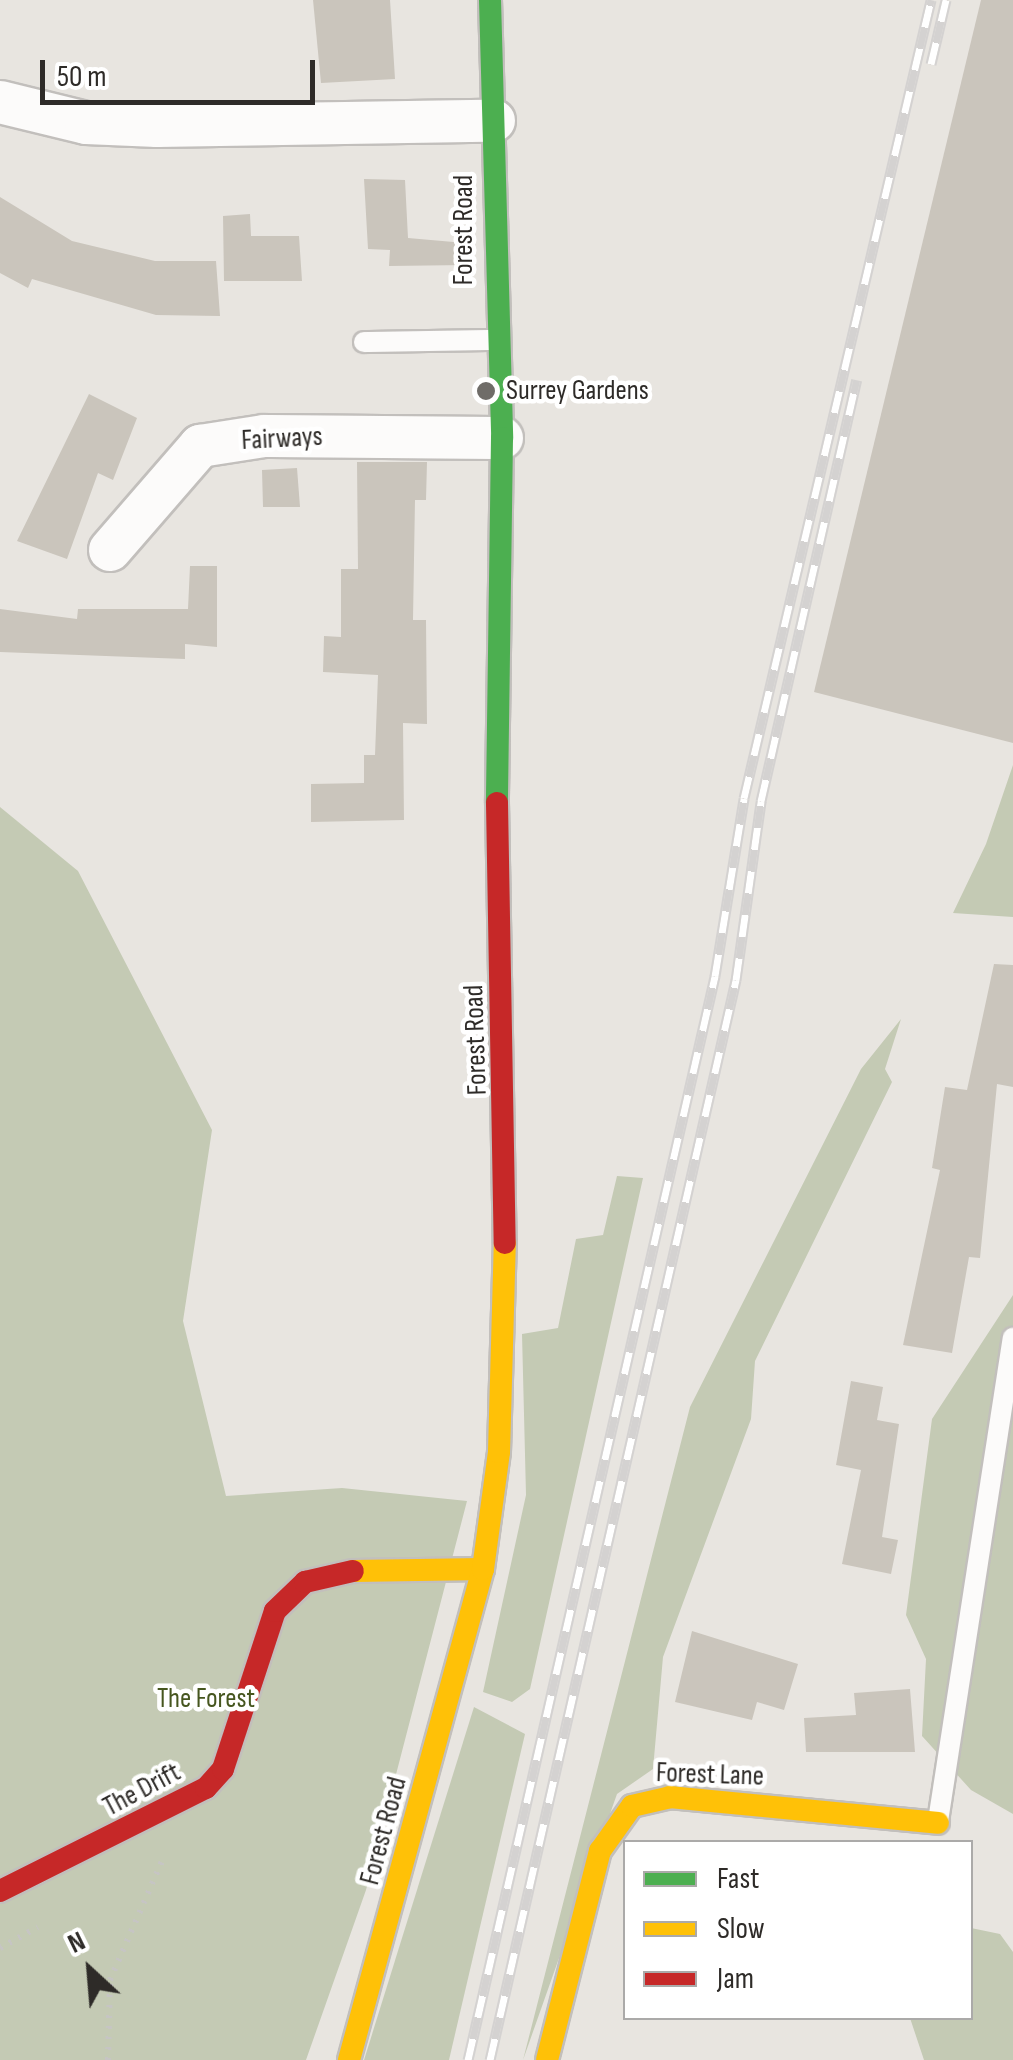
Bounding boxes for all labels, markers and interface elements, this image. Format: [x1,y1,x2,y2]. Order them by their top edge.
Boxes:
scale bar [45,40,320,102]
text: 50 m [57,59,106,95]
street label: Forest Road [447,175,481,285]
place label: Surrey Gardens [506,374,649,408]
marker: Surrey Gardens [475,380,497,402]
street label: Fairways [241,420,323,458]
street label: Forest Road [457,984,495,1096]
park label: The Forest [157,1682,255,1716]
street label: The Drift [98,1756,186,1824]
street label: Forest Lane [655,1756,765,1794]
street label: Forest Road [353,1773,415,1889]
legend [623,1840,973,2020]
text: Fast [717,1861,759,1897]
text: Slow [717,1911,765,1947]
north arrow [40,1920,140,2020]
text: N [63,1924,91,1961]
text: Jam [717,1961,754,1997]

